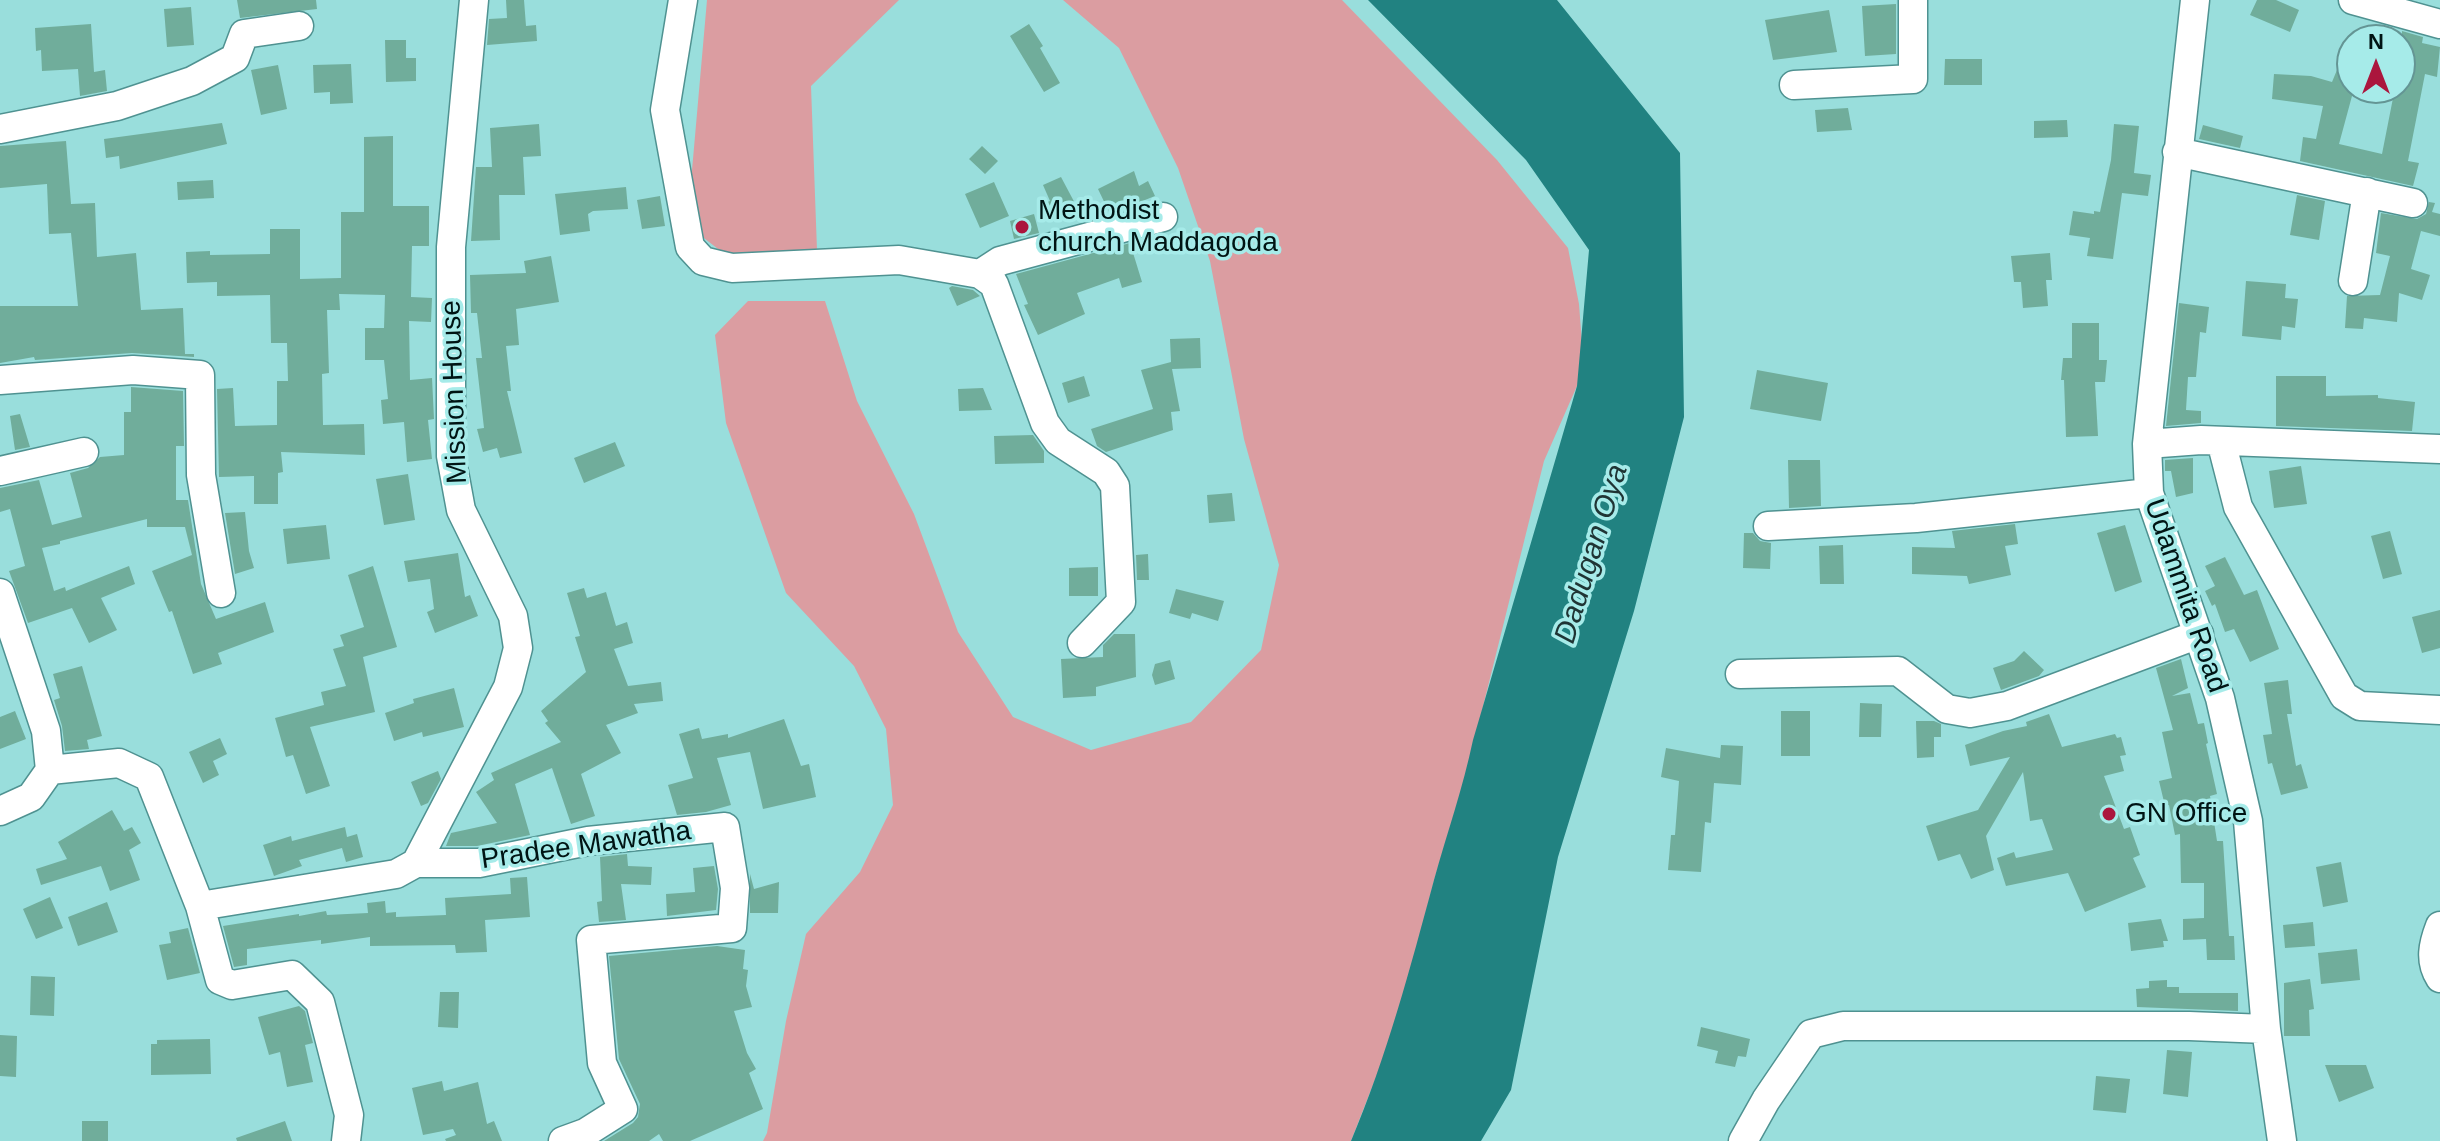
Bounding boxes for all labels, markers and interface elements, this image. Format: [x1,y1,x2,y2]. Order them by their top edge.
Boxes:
north arrow [2336,24,2416,104]
text: N [2368,29,2384,54]
place label: Methodist church Maddagoda [1038,194,1278,260]
marker: Methodist church Maddagoda [1013,218,1031,236]
street label: Mission House [435,300,475,484]
water label: Dadugan Oya [1548,460,1636,648]
street label: Udammita Road [2136,495,2234,697]
place label: GN Office [2125,797,2247,831]
marker: GN Office [2100,805,2118,823]
street label: Pradee Mawatha [479,815,693,877]

